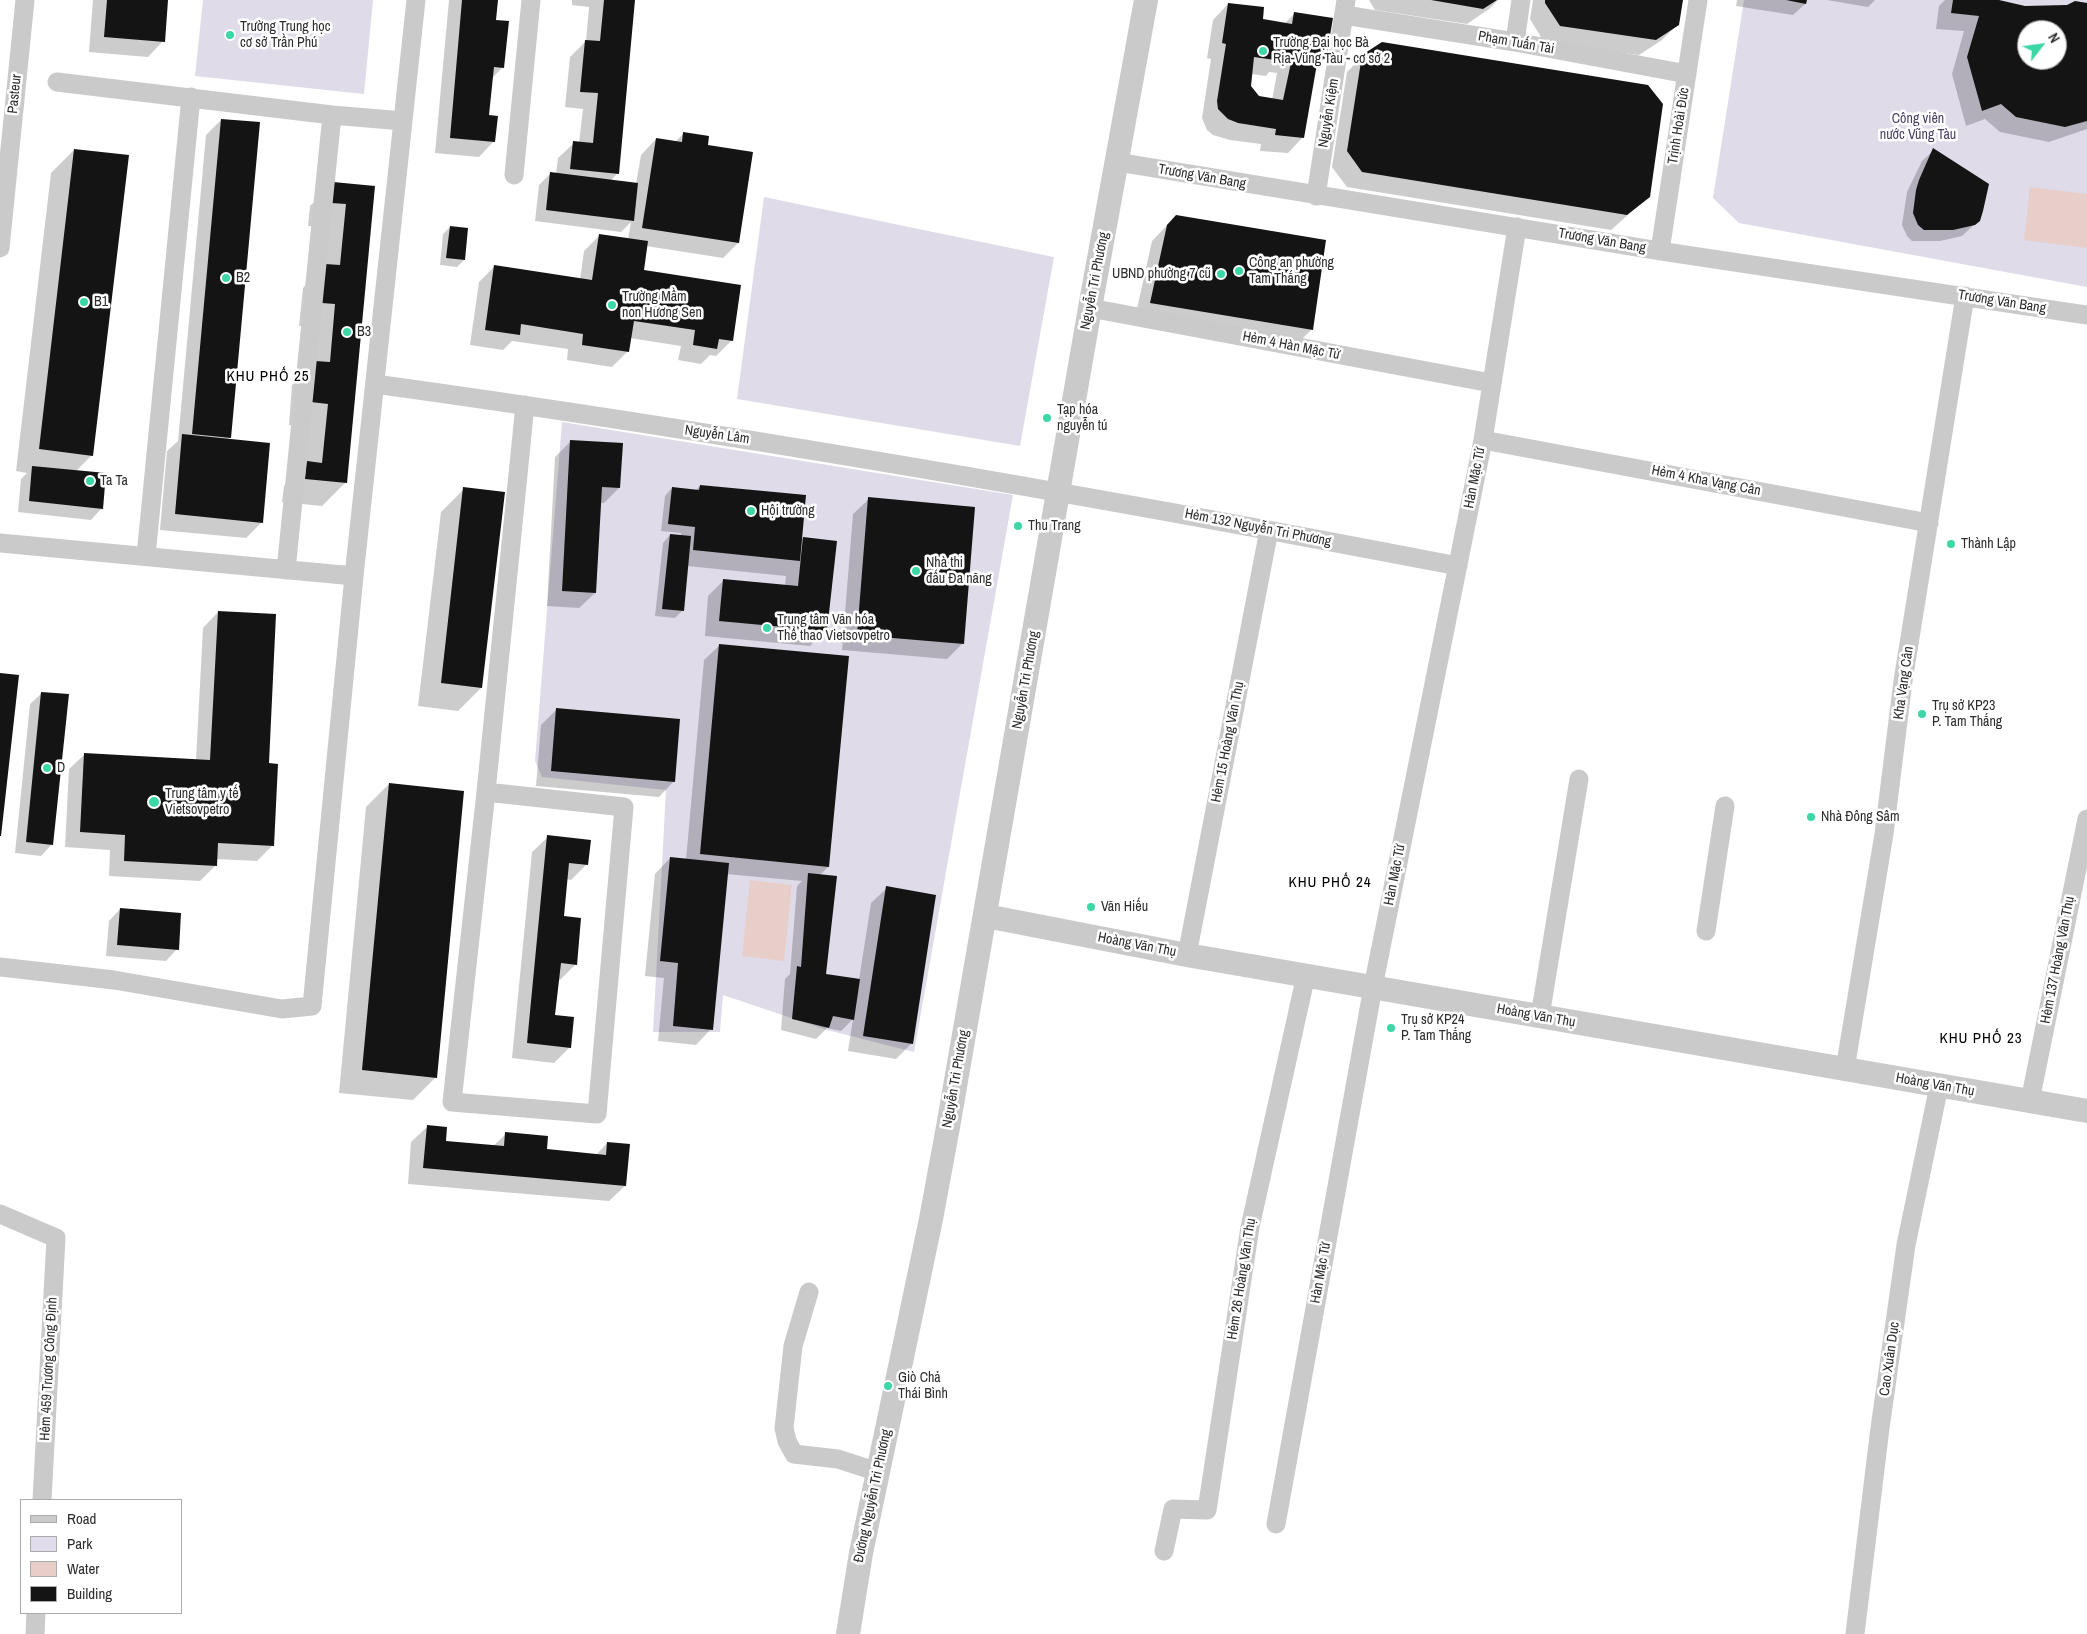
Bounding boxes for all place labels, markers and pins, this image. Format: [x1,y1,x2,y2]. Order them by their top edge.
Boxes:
place label: Trường Trung học cơ sở Trần Phú [240,19,330,52]
marker: Trường Trung học cơ sở Trần Phú [224,29,236,41]
place label: Trường Đại học Bà Rịa-Vũng Tàu - cơ sở 2 [1273,35,1390,68]
marker: Trường Đại học Bà Rịa-Vũng Tàu - cơ sở 2 [1257,45,1269,57]
place label: Công an phường Tam Thắng [1249,255,1334,288]
marker: Công an phường Tam Thắng [1233,265,1245,277]
place label: UBND phường 7 cũ [1112,266,1211,282]
marker: UBND phường 7 cũ [1215,268,1227,280]
place label: B2 [236,270,250,286]
marker: B2 [220,272,232,284]
place label: Trường Mầm non Hương Sen [622,289,702,322]
place label: B1 [94,294,108,310]
marker: B1 [78,296,90,308]
marker: Trường Mầm non Hương Sen [606,299,618,311]
place label: B3 [357,324,371,340]
marker: B3 [341,326,353,338]
place label: Tạp hóa nguyễn tú [1057,402,1107,434]
marker: Tạp hóa nguyễn tú [1041,412,1053,424]
place label: Ta Ta [100,473,128,489]
marker: Ta Ta [84,475,96,487]
place label: Hội trường [761,503,815,519]
marker: Hội trường [745,505,757,517]
place label: Thu Trang [1028,518,1081,534]
marker: Thu Trang [1012,520,1024,532]
place label: Thành Lập [1961,536,2016,552]
marker: Thành Lập [1945,538,1957,550]
place label: Nhà thi đấu Đa năng [926,555,992,588]
marker: Nhà thi đấu Đa năng [910,565,922,577]
place label: Trung tâm Văn hóa Thể thao Vietsovpetro [777,612,890,644]
marker: Trung tâm Văn hóa Thể thao Vietsovpetro [761,622,773,634]
place label: Trụ sở KP23 P. Tam Thắng [1932,698,2002,730]
marker: Trụ sở KP23 P. Tam Thắng [1916,708,1928,720]
place label: D [57,760,65,776]
marker: D [41,762,53,774]
place label: Trung tâm y tế Vietsovpetro [165,786,239,819]
marker: Trung tâm y tế Vietsovpetro [147,795,161,809]
place label: Nhà Đông Sâm [1821,809,1899,825]
marker: Nhà Đông Sâm [1805,811,1817,823]
place label: Văn Hiếu [1101,899,1148,915]
marker: Văn Hiếu [1085,901,1097,913]
place label: Trụ sở KP24 P. Tam Thắng [1401,1012,1471,1044]
marker: Trụ sở KP24 P. Tam Thắng [1385,1022,1397,1034]
place label: Giò Chả Thái Bình [898,1370,948,1402]
marker: Giò Chả Thái Bình [882,1380,894,1392]

